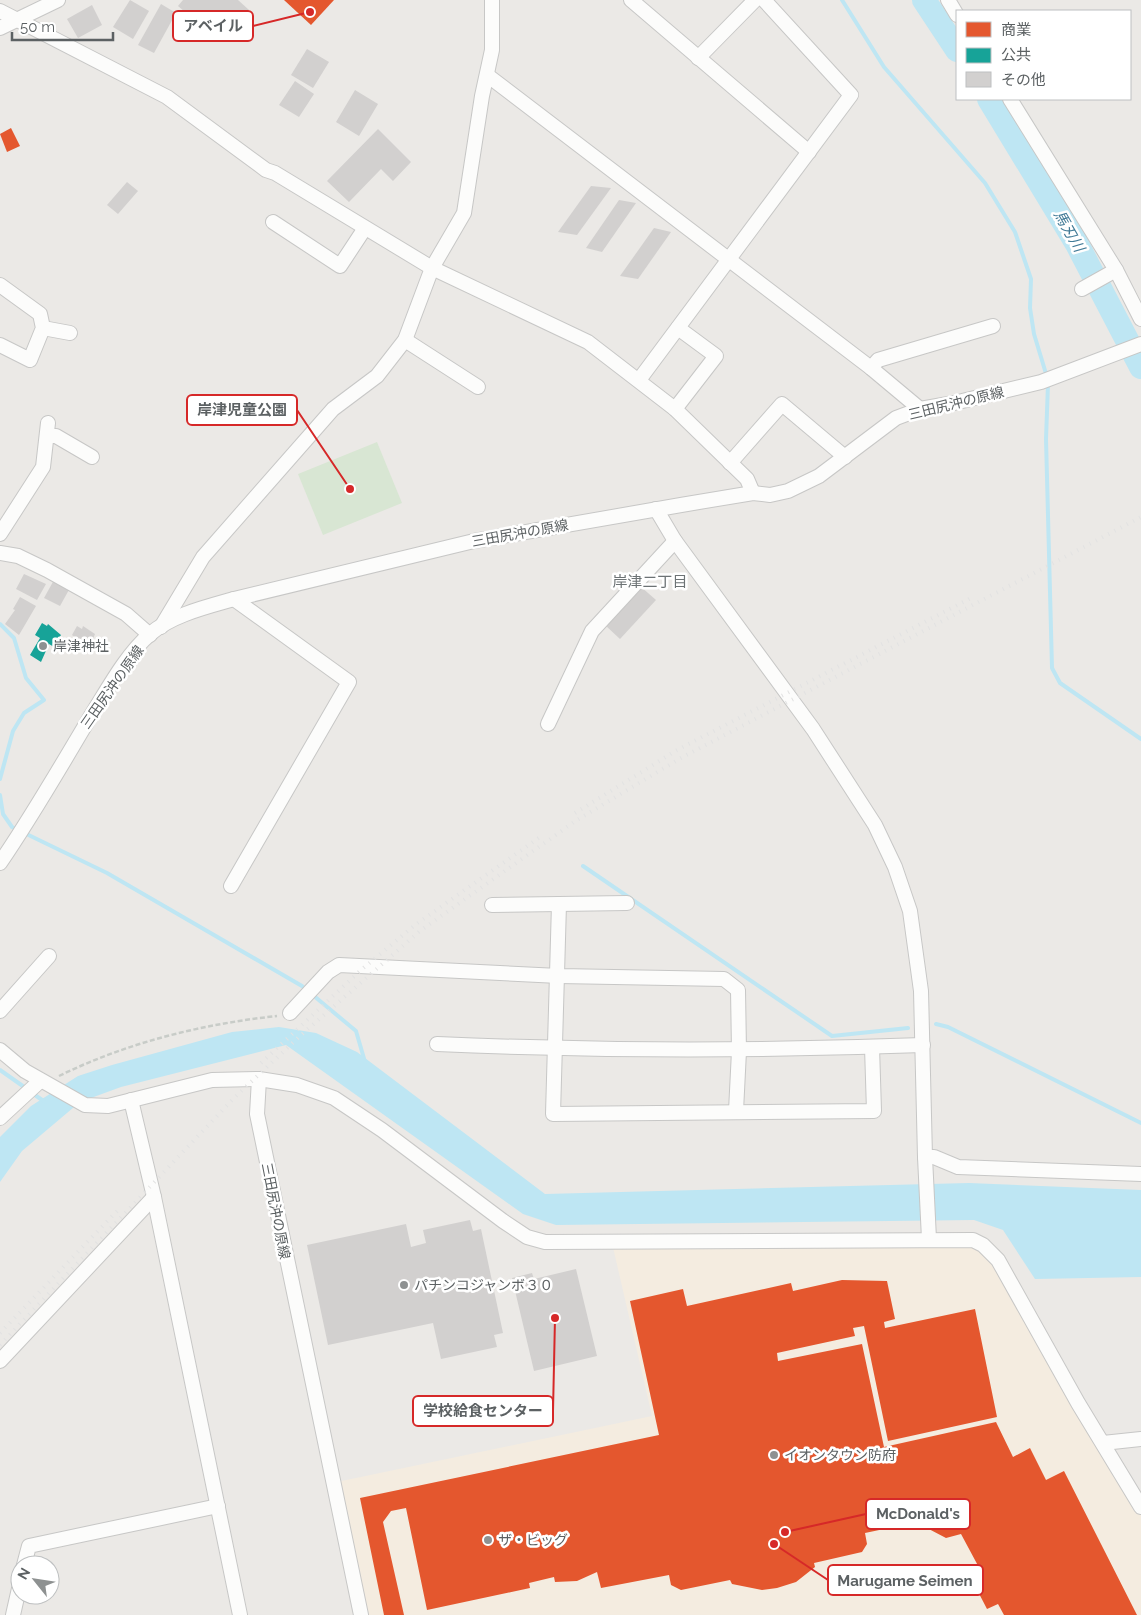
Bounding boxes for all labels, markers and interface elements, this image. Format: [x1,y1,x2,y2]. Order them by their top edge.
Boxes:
scale bar [12,10,114,42]
legend [956,10,1131,100]
callout: アベイル [173,11,253,41]
text: アベイル [183,17,243,35]
text: 50 m [20,18,55,36]
text: 商業 [1001,21,1031,39]
text: 公共 [1001,46,1031,64]
text: その他 [1001,71,1046,89]
water label: 馬刃川 [1050,207,1089,257]
street label: 三田尻沖の原線 [907,383,1005,423]
callout: 岸津児童公園 [187,395,297,425]
text: 岸津児童公園 [197,401,287,419]
street label: 三田尻沖の原線 [470,517,570,549]
district label: 岸津二丁目 [612,573,688,591]
place label: 岸津神社 [53,638,109,654]
marker: 岸津神社 [37,640,49,652]
street label: 三田尻沖の原線 [77,642,147,732]
street label: 三田尻沖の原線 [259,1161,293,1261]
place label: パチンコジャンボ３０ [414,1277,553,1293]
marker: パチンコジャンボ３０ [398,1279,410,1291]
callout: 学校給食センター [413,1396,553,1426]
text: 学校給食センター [423,1402,543,1420]
place label: イオンタウン防府 [784,1447,896,1463]
marker: イオンタウン防府 [768,1449,780,1461]
callout: McDonald's [866,1499,970,1529]
text: McDonald's [876,1505,960,1523]
place label: ザ・ビッグ [498,1532,568,1548]
marker: ザ・ビッグ [482,1534,494,1546]
north arrow [10,1555,60,1605]
text: N [14,1565,33,1582]
callout: Marugame Seimen [828,1565,983,1595]
text: Marugame Seimen [837,1572,973,1590]

